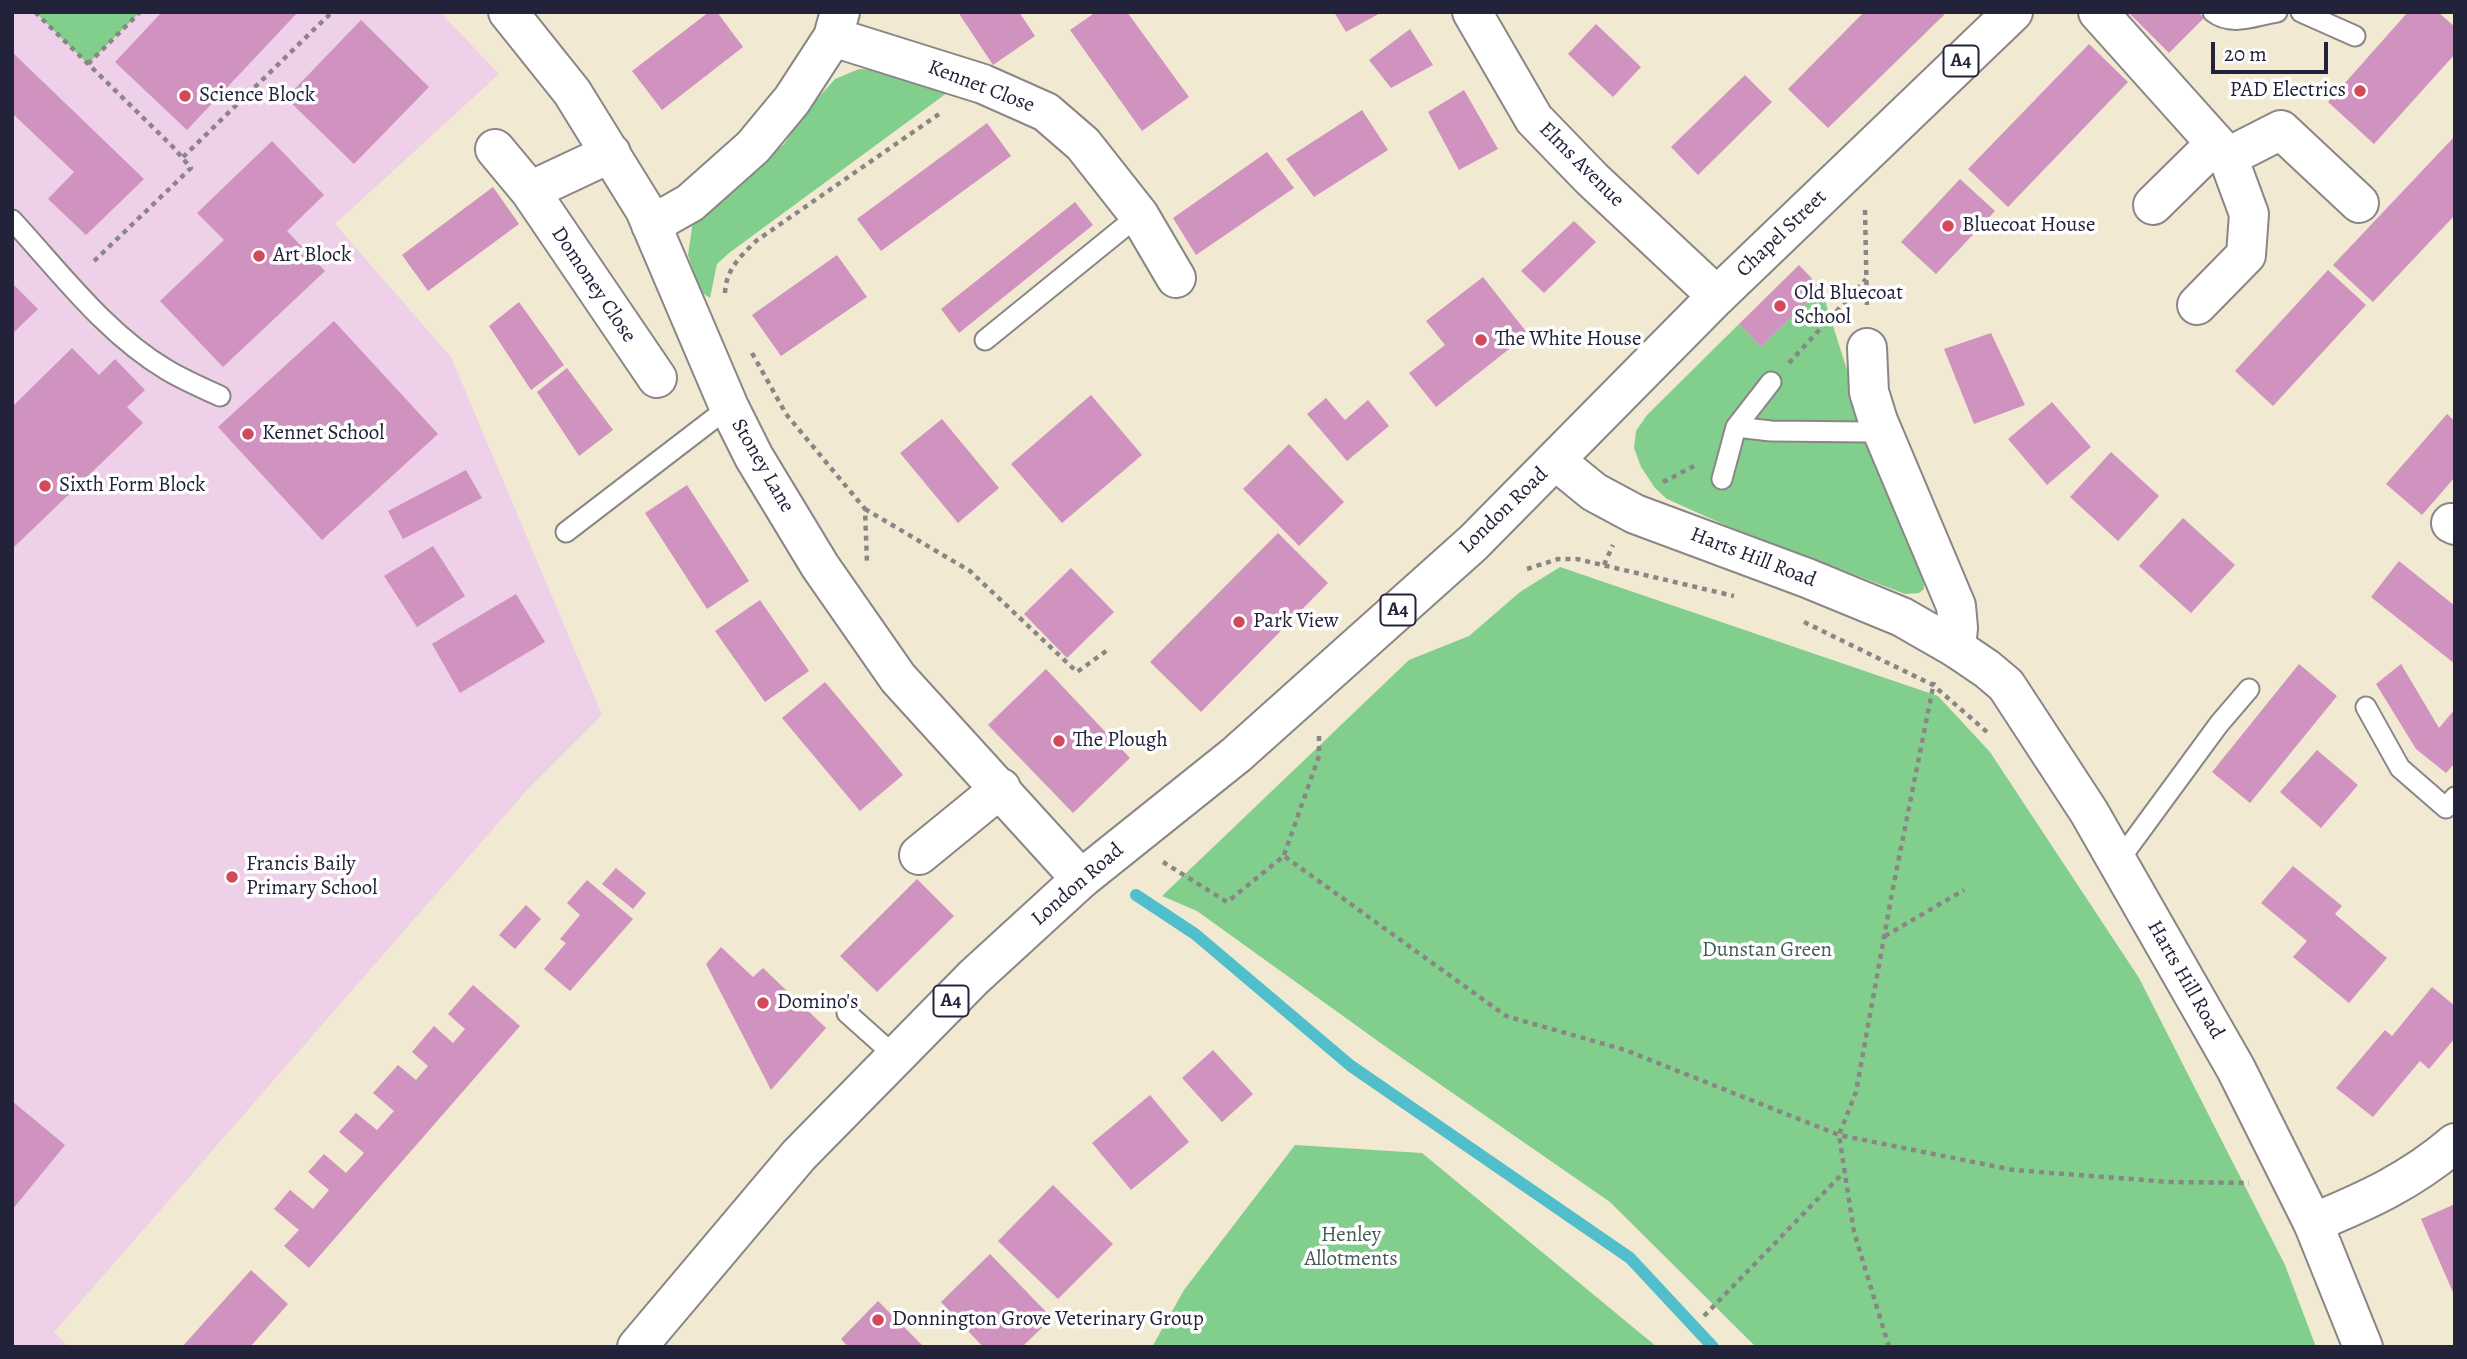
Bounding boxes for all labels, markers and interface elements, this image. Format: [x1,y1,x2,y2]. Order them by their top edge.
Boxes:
scale bar [2215,28,2332,72]
text: 20 m [2224,40,2267,68]
road number: A4 [1944,45,1979,76]
street label: Kennet Close [924,55,1038,119]
place label: PAD Electrics [2230,78,2346,104]
place label: Science Block [199,83,315,109]
marker: PAD Electrics [2352,83,2368,99]
marker: Science Block [177,88,193,104]
street label: Elms Avenue [1533,117,1629,213]
street label: Chapel Street [1732,185,1832,283]
place label: Bluecoat House [1962,213,2095,239]
marker: Bluecoat House [1940,218,1956,234]
street label: Domoney Close [545,222,641,348]
place label: Art Block [273,243,351,269]
marker: Art Block [251,248,267,264]
place label: Old Bluecoat School [1794,281,1903,331]
marker: Old Bluecoat School [1772,298,1788,314]
place label: The White House [1495,327,1641,353]
marker: The White House [1473,332,1489,348]
street label: Stoney Lane [725,415,799,517]
place label: Kennet School [262,421,384,447]
marker: Kennet School [240,426,256,442]
street label: London Road [1454,462,1554,560]
place label: Sixth Form Block [59,473,206,499]
marker: Sixth Form Block [37,478,53,494]
street label: Harts Hill Road [1687,523,1819,593]
road number: A4 [1380,594,1416,625]
place label: Park View [1253,609,1339,635]
marker: Park View [1231,614,1247,630]
place label: The Plough [1073,728,1168,754]
marker: The Plough [1051,733,1067,749]
street label: London Road [1027,838,1129,932]
place label: Francis Baily Primary School [246,852,377,902]
marker: Francis Baily Primary School [224,869,240,885]
street label: Harts Hill Road [2141,916,2229,1044]
park label: Dunstan Green [1702,938,1832,964]
road number: A4 [934,986,968,1016]
place label: Domino's [777,990,858,1016]
marker: Domino's [755,995,771,1011]
park label: Henley Allotments [1304,1223,1398,1273]
place label: Donnington Grove Veterinary Group [892,1307,1204,1333]
marker: Donnington Grove Veterinary Group [870,1312,886,1328]

